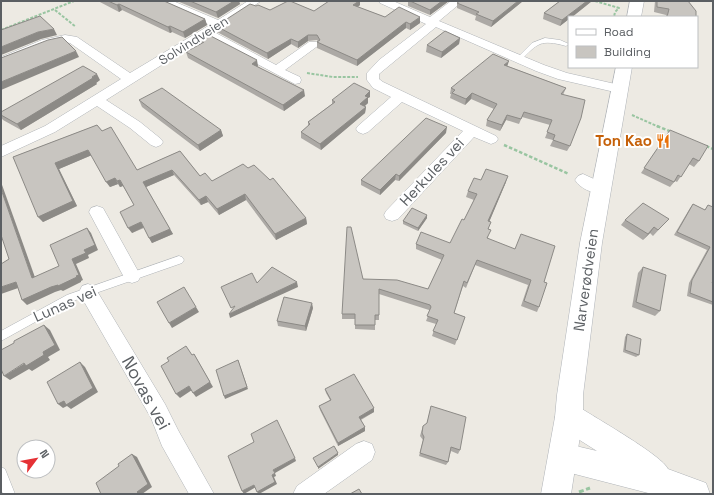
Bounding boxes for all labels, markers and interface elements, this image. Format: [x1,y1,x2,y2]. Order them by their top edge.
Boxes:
street label: Solvindveien [155,12,231,69]
legend [568,16,698,68]
text: Road [604,24,633,40]
text: Building [604,44,651,60]
place label: Ton Kao [595,131,652,150]
restaurant icon: Ton Kao [655,133,671,149]
street label: Herkules vei [395,134,468,210]
street label: Narverødveien [569,227,602,333]
street label: Lunas vei [30,281,99,326]
street label: Novas vei [117,352,176,434]
north arrow [16,439,56,479]
text: N [37,447,52,461]

